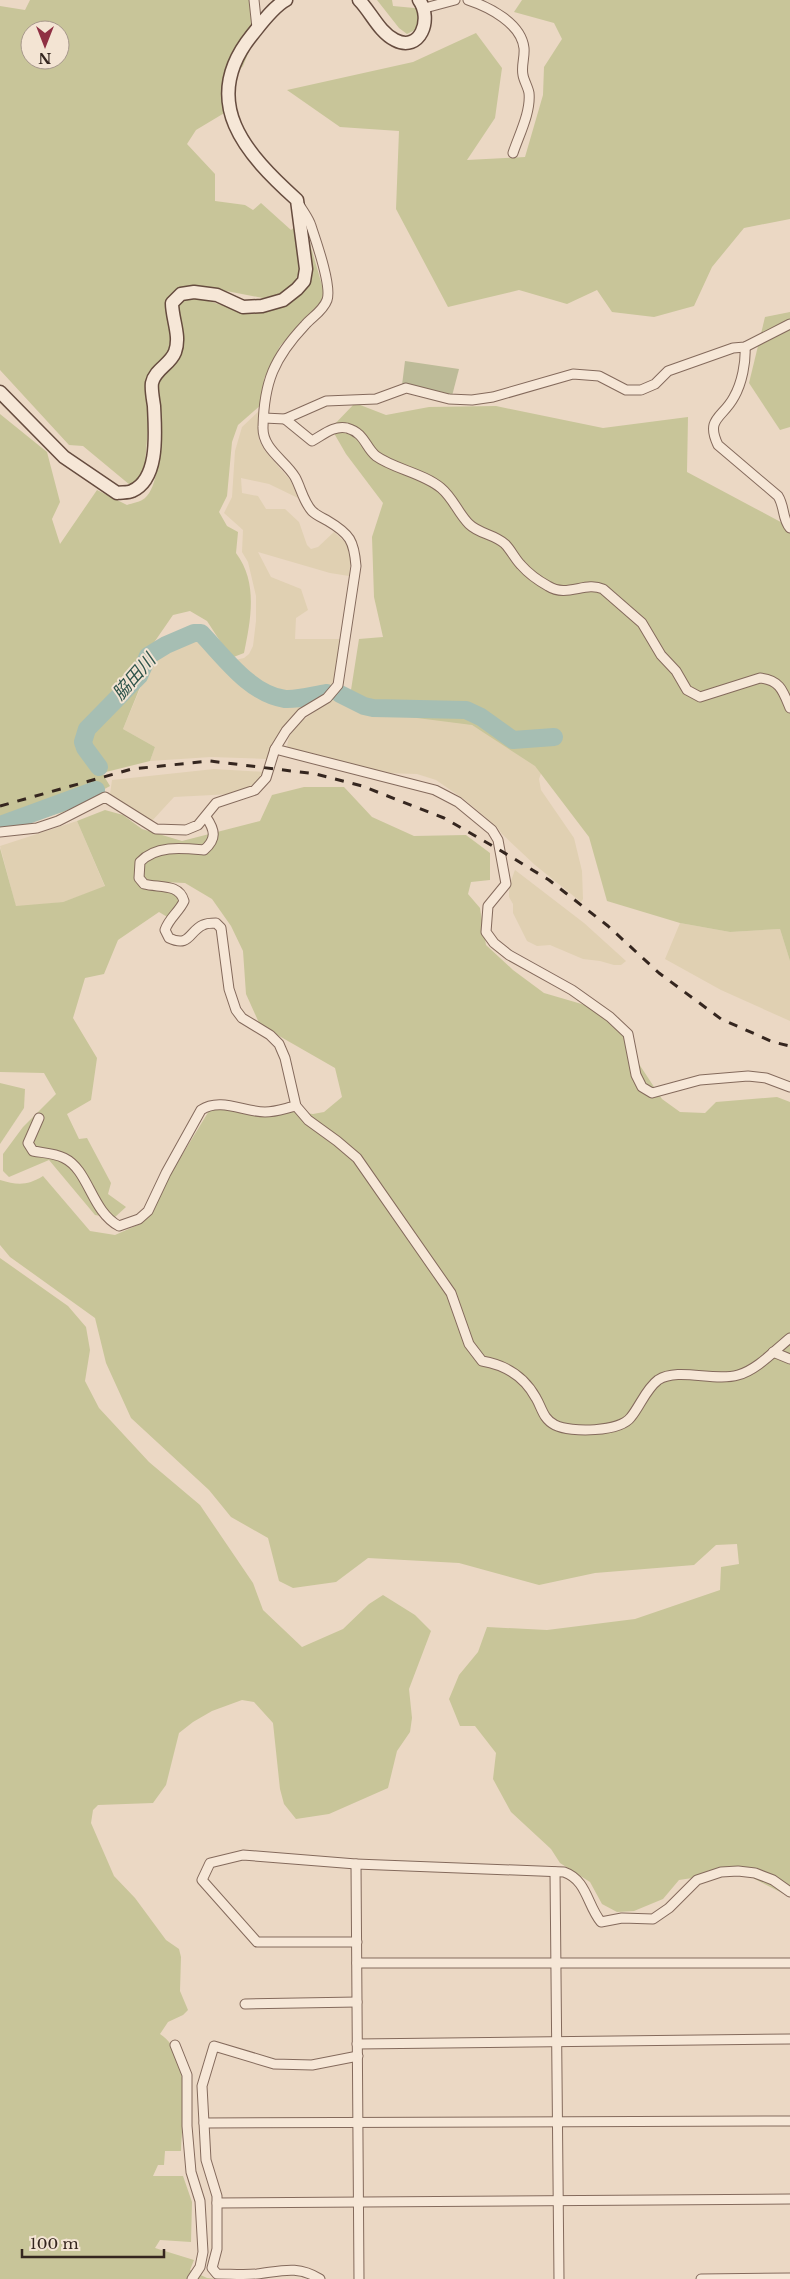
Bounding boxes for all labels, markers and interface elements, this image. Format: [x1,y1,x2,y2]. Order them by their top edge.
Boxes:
north arrow [20,20,70,70]
text: N [38,49,52,67]
water label: 脇田川 [108,648,161,705]
scale bar [22,2226,165,2258]
text: 100 m [30,2234,79,2253]

